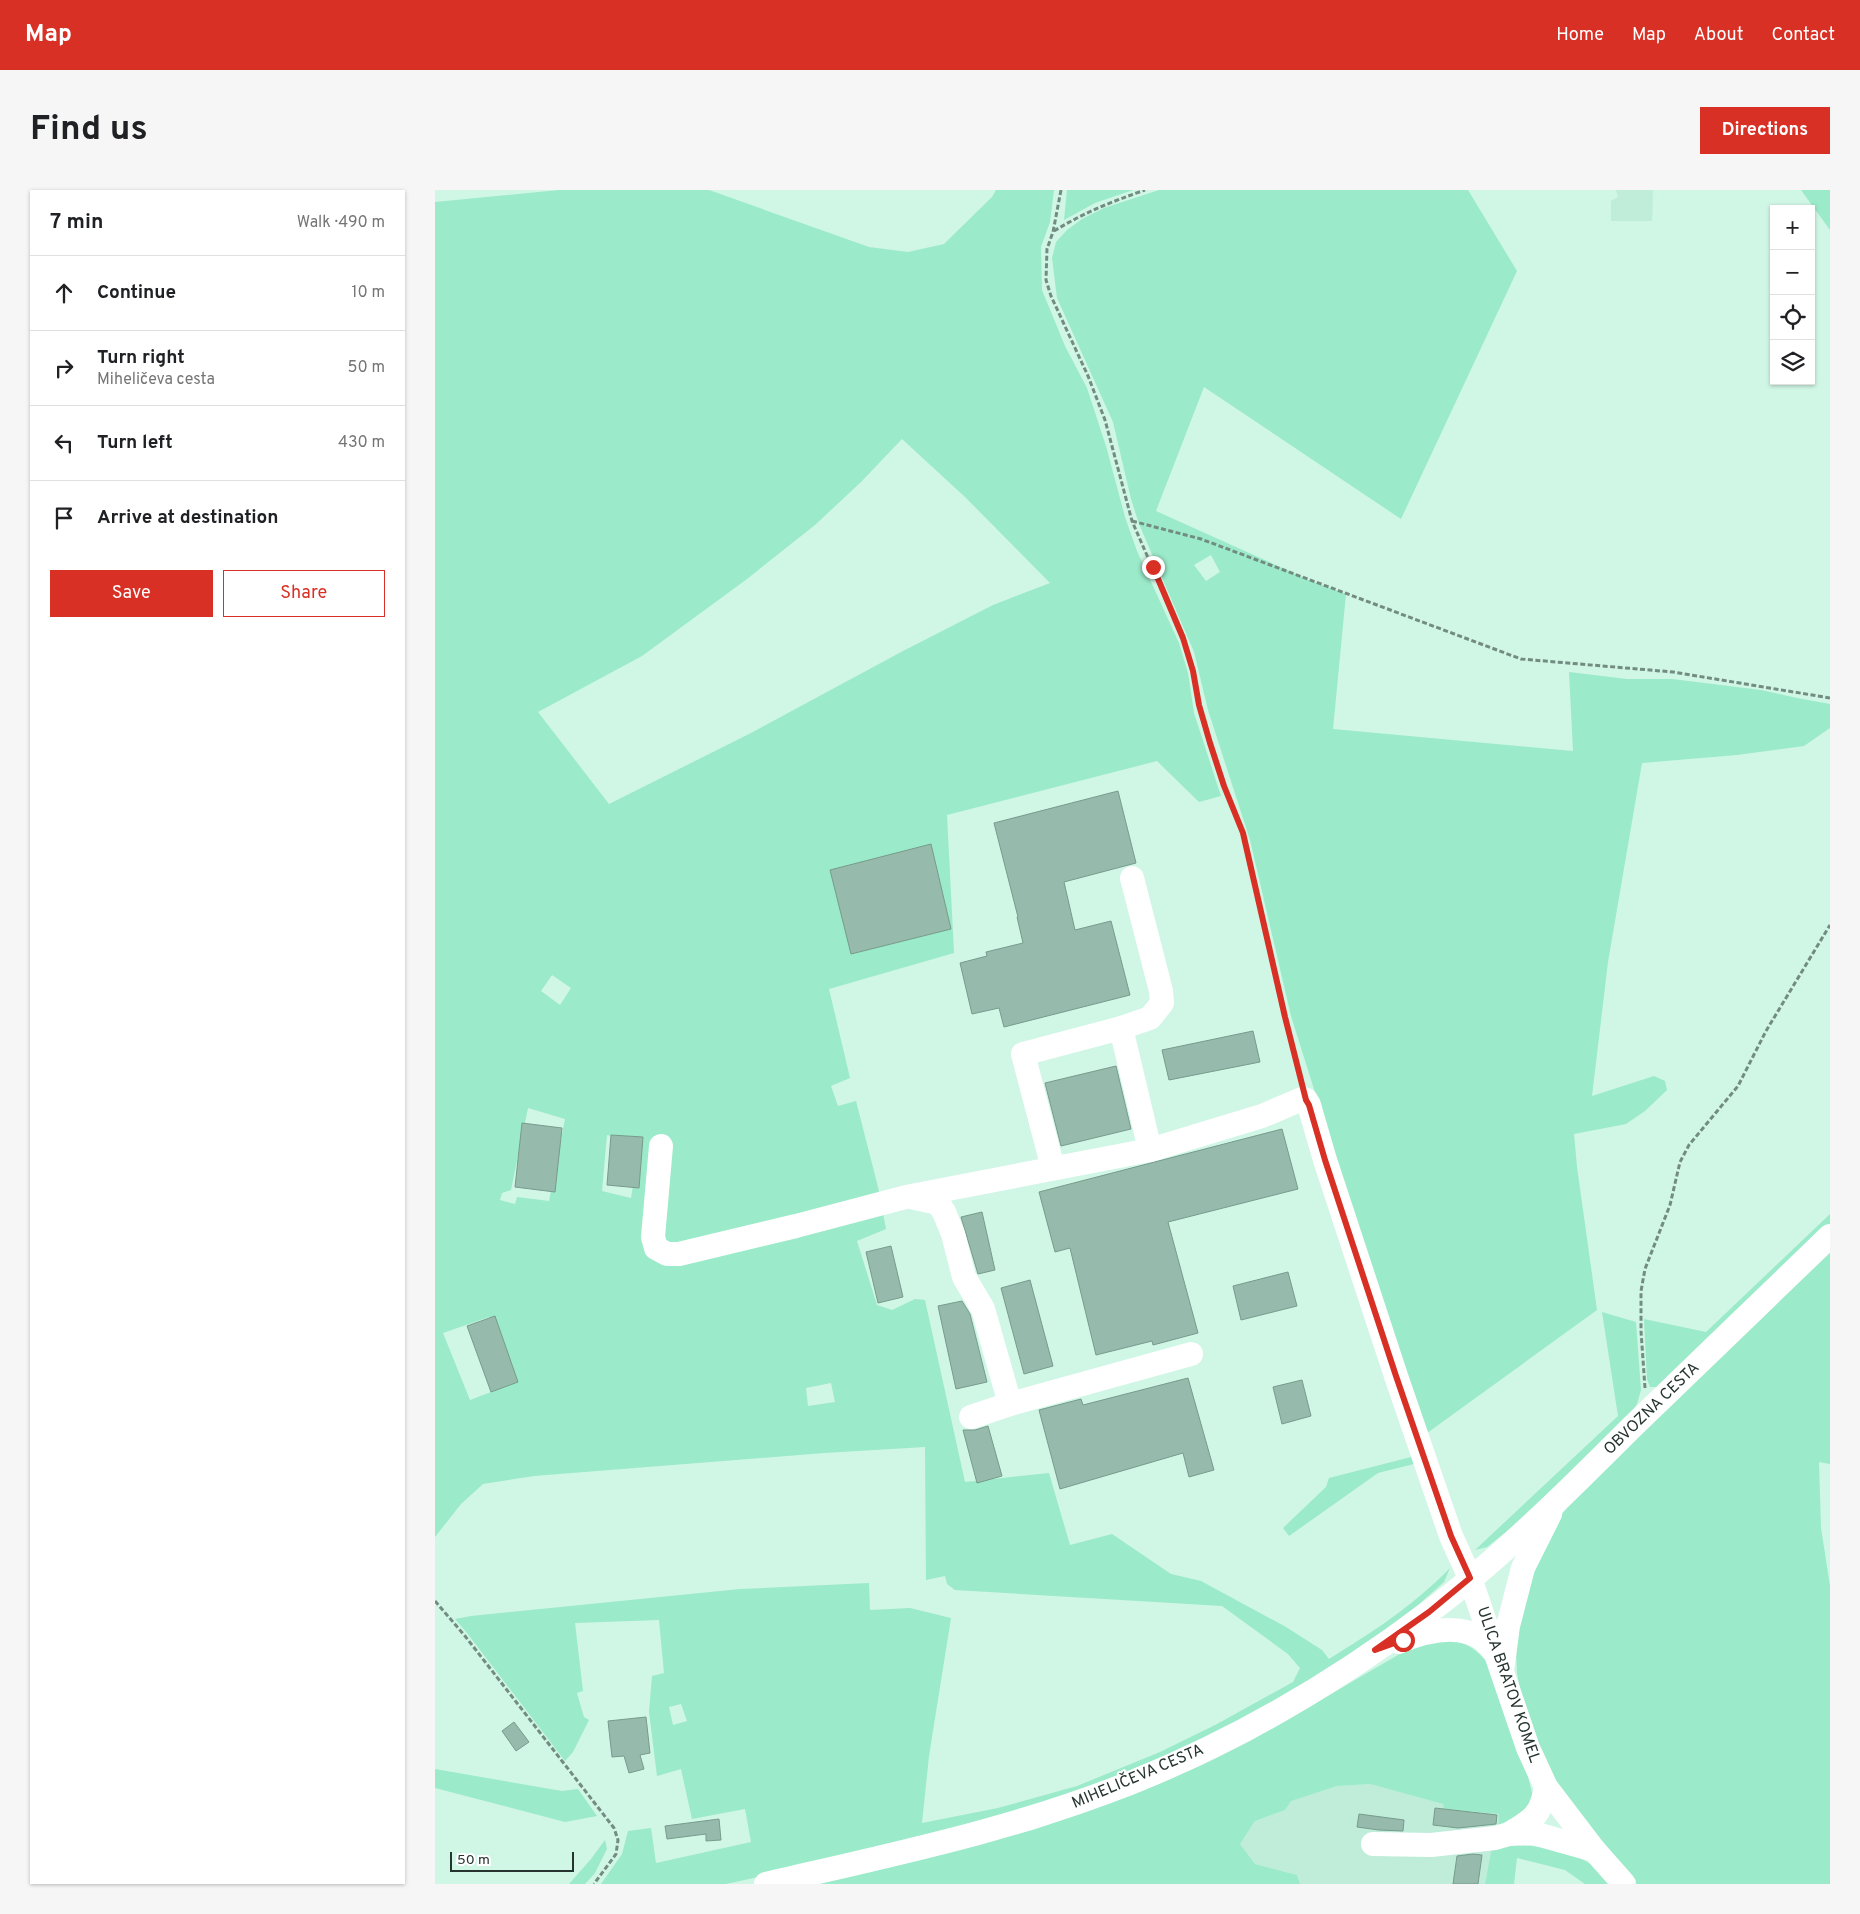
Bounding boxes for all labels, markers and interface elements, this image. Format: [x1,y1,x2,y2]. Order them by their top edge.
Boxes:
text: Map [25,20,72,50]
text: Home [1556,24,1604,47]
text: Map [1632,24,1666,47]
text: About [1694,24,1743,47]
text: Contact [1771,24,1835,47]
button: Directions [1700,107,1830,154]
text: Find us [30,108,148,152]
map controls [1770,205,1815,385]
button: + [1770,205,1815,250]
text: 7 min [50,209,103,236]
text: Walk · 490 m [297,213,385,233]
button: − [1770,250,1815,295]
icon: ahead [50,279,78,307]
text: Continue [97,281,176,305]
text: 10 m [351,283,385,303]
button: locate [1770,295,1815,340]
button: layers [1770,340,1815,385]
text: Turn right [97,346,185,370]
icon: right [50,354,78,382]
text: 50 m [348,358,385,378]
text: Miheličeva cesta [97,370,215,390]
icon: left [50,429,78,457]
text: Turn left [97,431,173,455]
text: 430 m [338,433,385,453]
icon: arrive [50,504,78,532]
text: Arrive at destination [97,506,278,530]
route end [1142,556,1165,579]
button: Save [50,570,213,617]
button: Share [223,570,385,617]
street label: OBVOZNA CESTA [1600,1358,1704,1460]
street label: ULICA BRATOV KOMEL [1472,1604,1544,1766]
route start [1392,1629,1415,1652]
street label: MIHELIČEVA CESTA [1068,1738,1207,1814]
scale bar [450,1849,574,1872]
text: 50 m [457,1852,490,1869]

